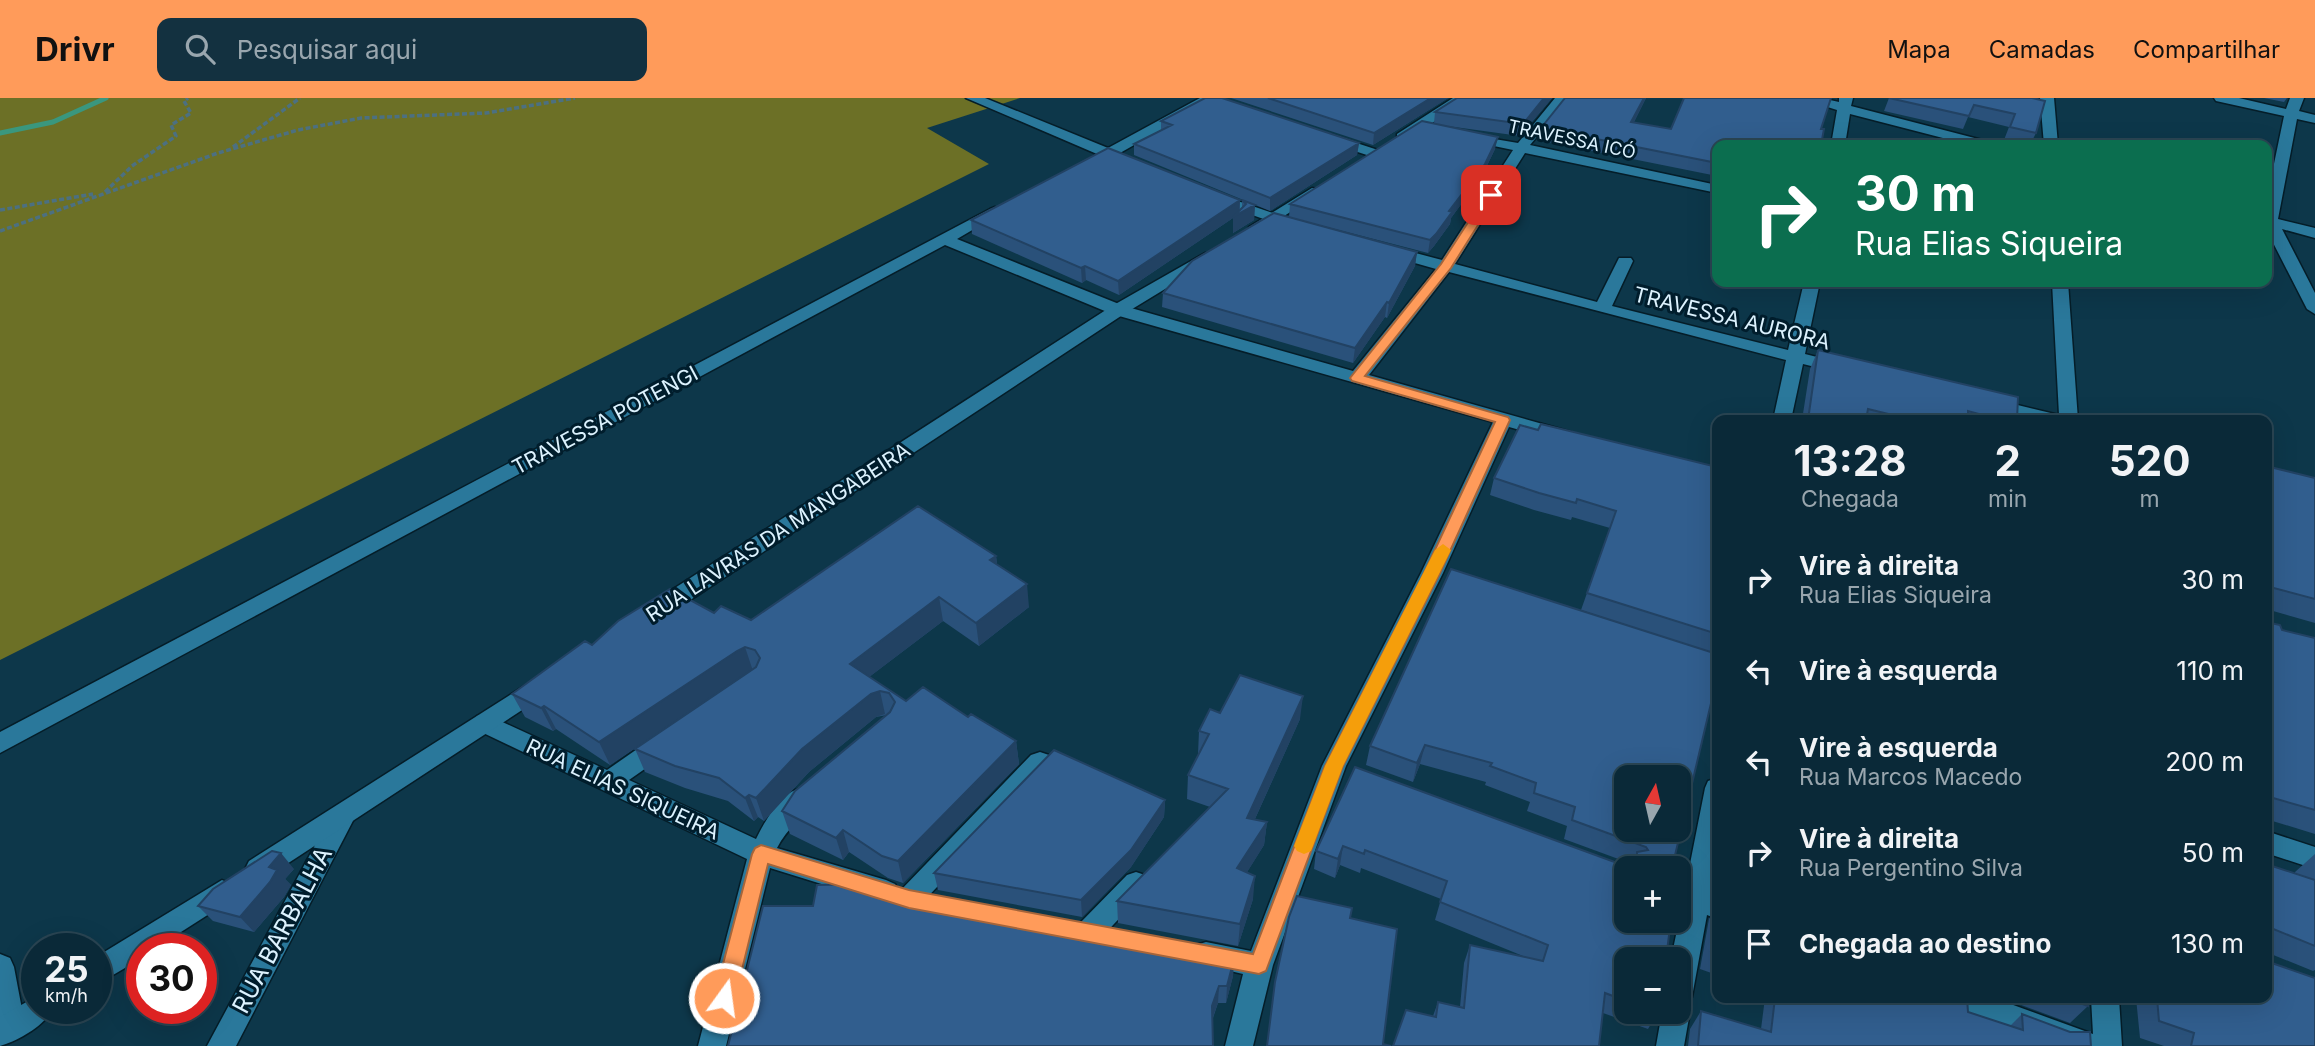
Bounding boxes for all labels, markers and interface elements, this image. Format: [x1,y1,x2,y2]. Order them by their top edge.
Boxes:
search box [157,18,647,81]
text: Drivr [35,29,115,69]
icon: search [181,30,219,68]
text: Pesquisar aqui [237,34,417,65]
text: Mapa [1887,35,1951,64]
text: Camadas [1989,35,2095,64]
text: Compartilhar [2133,35,2280,64]
street label: TRAVESSA ICÓ [1506,114,1638,163]
text: 30 m [1855,164,1976,223]
pin [1461,165,1521,225]
icon: right [1740,168,1831,259]
icon: arrive [1472,176,1510,214]
text: Rua Elias Siqueira [1855,224,2123,263]
street label: TRAVESSA AURORA [1631,281,1833,355]
street label: TRAVESSA POTENGI [508,360,702,480]
text: 13:28 [1794,435,1907,486]
text: 2 [1994,435,2021,486]
text: 520 [2109,435,2190,486]
street label: RUA LAVRAS DA MANGABEIRA [641,437,915,627]
text: Chegada [1801,485,1899,513]
text: min [1988,485,2027,513]
text: m [2140,485,2160,513]
text: Vire à direita [1799,550,1959,581]
icon: right [1740,561,1778,599]
text: 30 m [2181,564,2244,595]
text: Rua Elias Siqueira [1799,581,1992,609]
icon: left [1740,652,1778,690]
text: Vire à esquerda [1799,655,1998,686]
text: 110 m [2176,655,2244,686]
text: Vire à esquerda [1799,732,1998,763]
street label: RUA ELIAS SIQUEIRA [522,733,724,845]
icon: left [1740,743,1778,781]
text: 200 m [2165,746,2244,777]
text: Rua Marcos Macedo [1799,763,2022,791]
north arrow [1614,765,1690,842]
map controls [1614,765,1691,1024]
text: Vire à direita [1799,823,1959,854]
icon: right [1740,834,1778,872]
text: 50 m [2182,837,2244,868]
street label: RUA BARBALHA [226,842,338,1018]
text: Rua Pergentino Silva [1799,854,2023,882]
button: + [1614,856,1691,933]
icon: arrive [1740,925,1778,963]
text: Chegada ao destino [1799,928,2051,959]
text: 130 m [2171,928,2244,959]
speed limit sign: 30 [126,933,217,1024]
button: − [1614,947,1691,1024]
text: 25 [44,948,89,990]
position arrow [687,961,761,1035]
text: km/h [45,985,88,1006]

